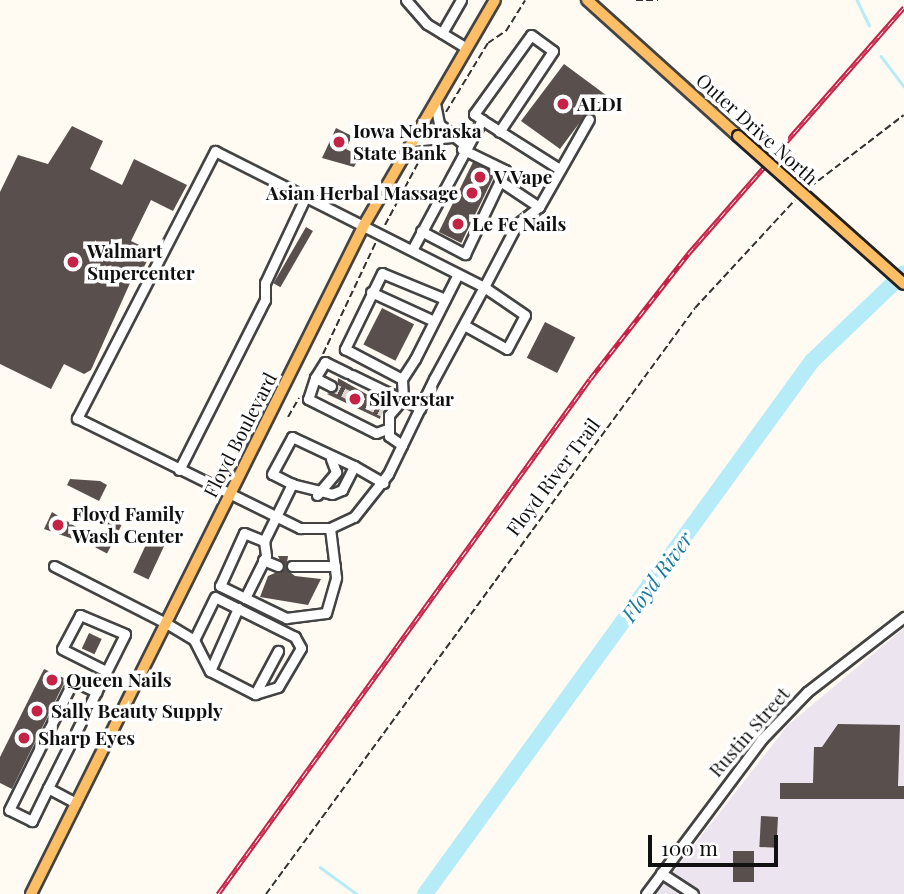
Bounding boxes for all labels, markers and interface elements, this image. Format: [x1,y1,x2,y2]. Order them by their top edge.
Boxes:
street label: Outer Drive North [692,68,822,190]
place label: ALDI [577,93,623,115]
marker: ALDI [555,96,571,112]
place label: Iowa Nebraska State Bank [353,120,482,164]
marker: Iowa Nebraska State Bank [331,134,347,150]
place label: V Vape [494,166,553,188]
marker: V Vape [472,169,488,185]
place label: Asian Herbal Massage [266,182,458,204]
marker: Asian Herbal Massage [464,185,480,201]
place label: Le Fe Nails [472,213,566,235]
marker: Le Fe Nails [450,216,466,232]
place label: Walmart Supercenter [87,240,195,284]
marker: Walmart Supercenter [65,254,81,270]
street label: Floyd Boulevard [199,369,281,501]
place label: Silverstar [369,388,454,410]
marker: Silverstar [347,391,363,407]
street label: Floyd River Trail [501,413,605,541]
place label: Floyd Family Wash Center [72,503,184,547]
marker: Floyd Family Wash Center [50,517,66,533]
water label: Floyd River [615,526,697,626]
place label: Queen Nails [66,669,172,691]
marker: Queen Nails [44,672,60,688]
street label: Rustin Street [704,683,794,781]
place label: Sally Beauty Supply [51,700,224,722]
marker: Sally Beauty Supply [29,703,45,719]
place label: Sharp Eyes [38,727,135,749]
marker: Sharp Eyes [16,730,32,746]
scale bar [652,820,782,864]
text: 100 m [661,833,718,861]

